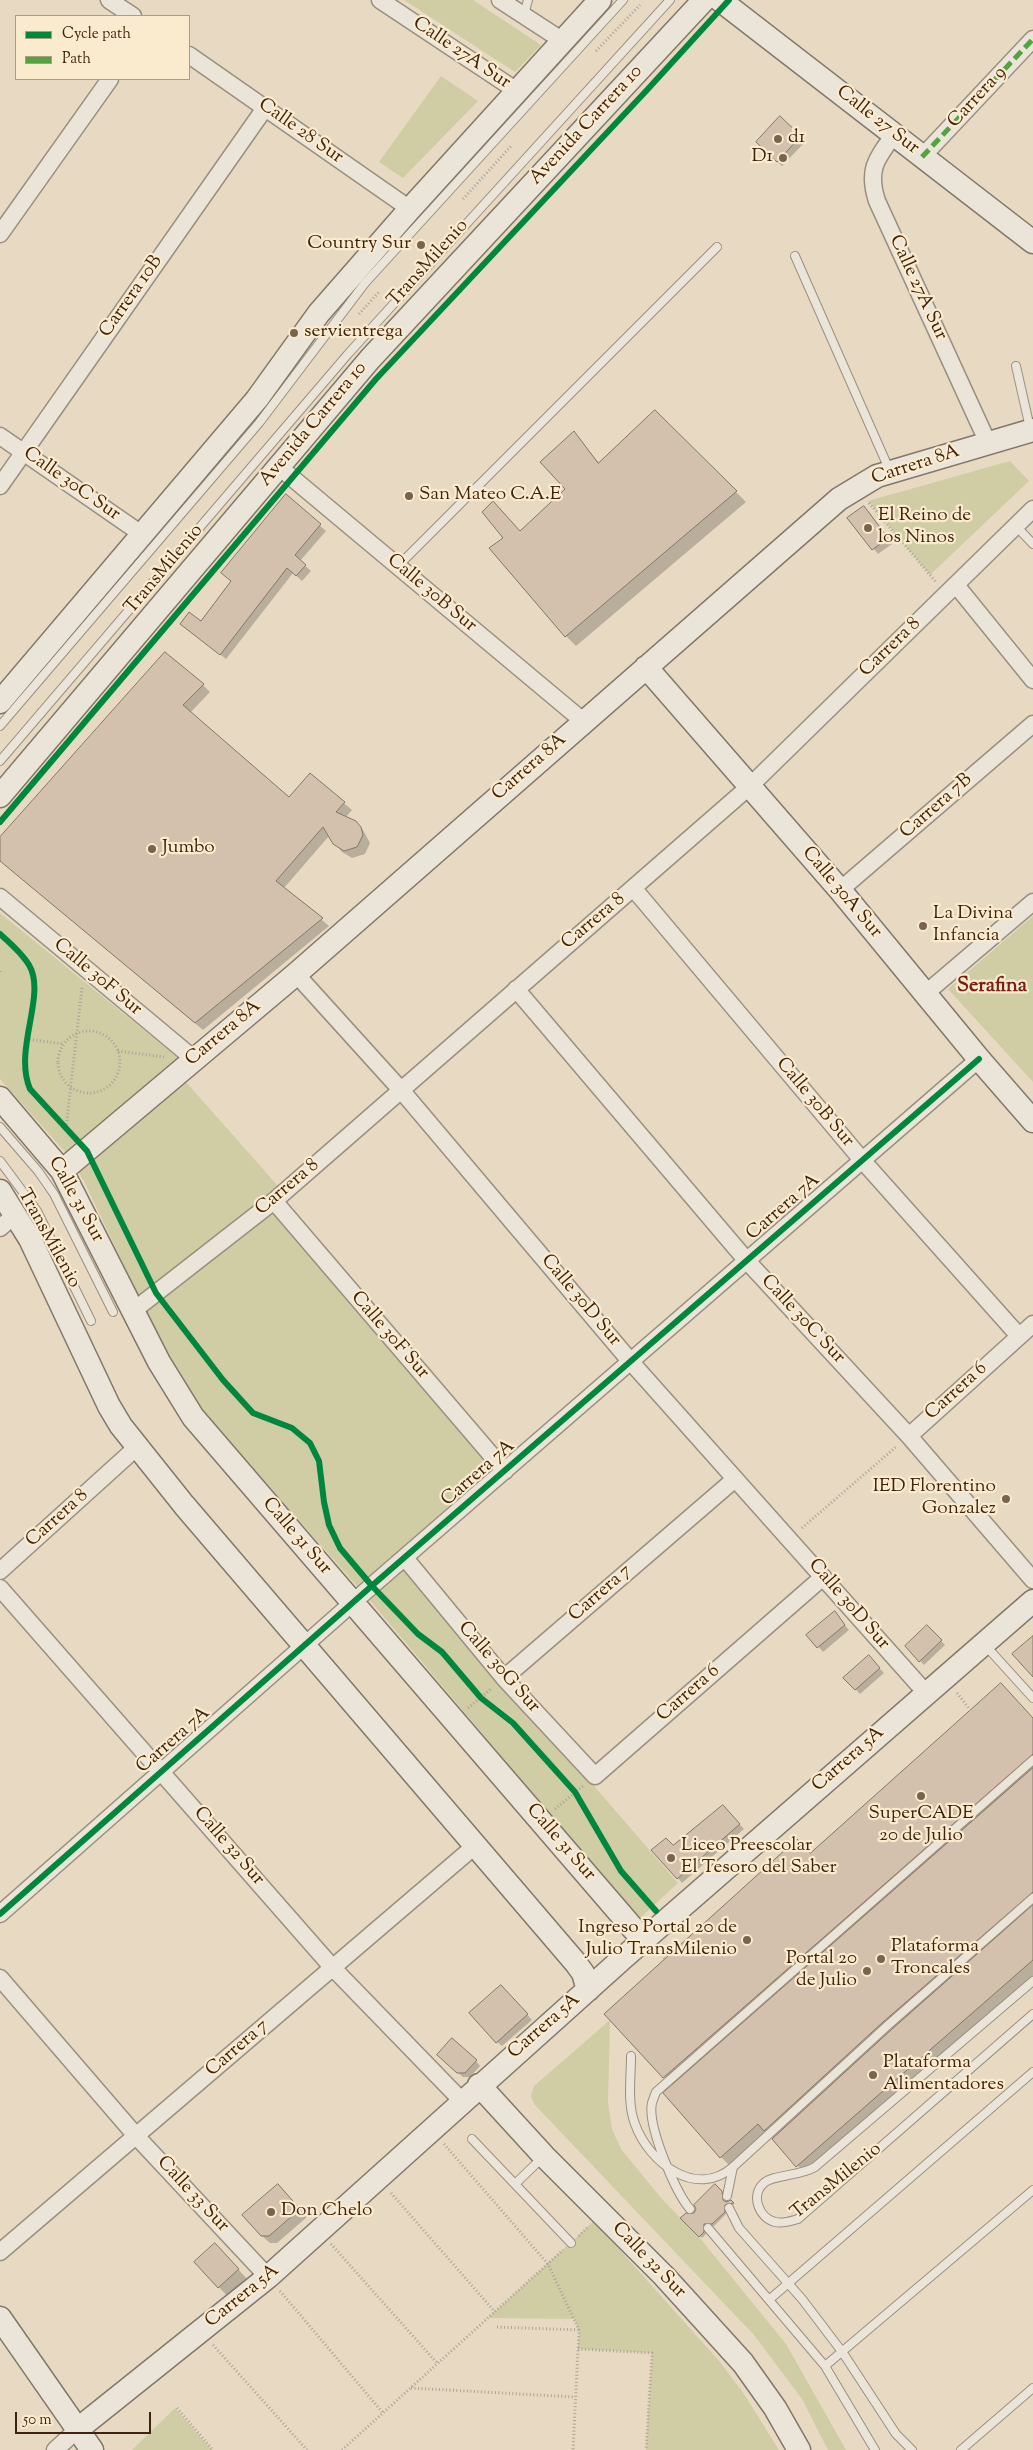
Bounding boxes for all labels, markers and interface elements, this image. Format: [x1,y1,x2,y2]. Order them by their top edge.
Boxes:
street label: Calle 27A Sur [408,13,514,95]
legend [15,15,190,80]
text: Cycle path [62,24,131,45]
text: Path [62,49,91,70]
street label: Avenida Carrera 10 [526,61,648,191]
street label: Carrera 9 [944,63,1012,133]
street label: Calle 27 Sur [831,82,923,160]
street label: Calle 28 Sur [253,94,347,170]
place label: d1 [788,128,805,150]
marker: d1 [772,133,784,145]
place label: D1 [751,147,773,169]
marker: D1 [777,152,789,164]
street label: TransMilenio [384,215,474,313]
street label: Calle 27A Sur [883,232,951,344]
place label: Country Sur [307,234,411,256]
marker: Country Sur [415,239,427,251]
street label: Carrera 10B [95,252,169,342]
place label: servientrega [304,322,403,344]
marker: servientrega [288,327,300,339]
street label: Avenida Carrera 10 [255,358,373,492]
street label: Carrera 8A [869,441,963,491]
street label: Calle 30C Sur [18,443,124,527]
place label: San Mateo C.A.E [419,485,561,507]
marker: San Mateo C.A.E [403,490,415,502]
place label: El Reino de los Ninos [878,506,971,550]
street label: TransMilenio [121,521,209,619]
marker: El Reino de los Ninos [862,522,874,534]
street label: Calle 30B Sur [382,550,480,638]
street label: Carrera 8 [856,613,926,683]
street label: Carrera 8A [488,729,572,807]
street label: Carrera 7B [896,770,978,844]
place label: Jumbo [162,838,215,860]
marker: Jumbo [146,843,158,855]
street label: Calle 30A Sur [796,843,886,943]
street label: Carrera 8 [558,889,630,955]
place label: La Divina Infancia [933,904,1013,948]
marker: La Divina Infancia [917,920,929,932]
street label: Calle 30F Sur [48,934,146,1022]
district label: Serafina [957,976,1027,1000]
street label: Carrera 8A [182,996,266,1072]
street label: Calle 30B Sur [770,1054,858,1152]
street label: Calle 31 Sur [42,1153,108,1247]
street label: Carrera 8 [252,1155,324,1221]
street label: Carrera 7A [742,1170,826,1246]
street label: TransMilenio [11,1185,85,1293]
street label: Calle 30D Sur [535,1250,625,1352]
street label: Calle 30C Sur [755,1271,849,1369]
street label: Calle 30F Sur [345,1288,433,1384]
street label: Carrera 6 [921,1358,993,1426]
street label: Carrera 7A [437,1436,521,1512]
place label: IED Florentino Gonzalez [873,1477,996,1521]
street label: Carrera 8 [22,1485,94,1553]
marker: IED Florentino Gonzalez [1000,1493,1012,1505]
street label: Calle 31 Sur [256,1494,336,1580]
street label: Calle 30D Sur [802,1555,894,1655]
street label: Carrera 7 [565,1560,637,1628]
street label: Calle 30G Sur [452,1618,544,1718]
street label: Carrera 6 [653,1660,725,1728]
street label: Carrera 7A [132,1703,216,1779]
street label: Carrera 5A [808,1722,890,1798]
marker: SuperCADE 20 de Julio [915,1790,927,1802]
street label: Calle 31 Sur [520,1800,600,1886]
street label: Calle 32 Sur [188,1803,268,1891]
place label: SuperCADE 20 de Julio [868,1804,974,1848]
place label: Liceo Preescolar El Tesoro del Saber [681,1836,837,1880]
marker: Liceo Preescolar El Tesoro del Saber [665,1852,677,1864]
place label: Ingreso Portal 20 de Julio TransMilenio [578,1918,737,1962]
marker: Ingreso Portal 20 de Julio TransMilenio [741,1934,753,1946]
place label: Plataforma Troncales [891,1937,979,1981]
place label: Portal 20 de Julio [786,1949,857,1993]
marker: Plataforma Troncales [875,1953,887,1965]
marker: Portal 20 de Julio [861,1965,873,1977]
street label: Carrera 5A [504,1989,586,2065]
street label: Carrera 7 [202,2015,274,2083]
place label: Plataforma Alimentadores [883,2053,1004,2097]
marker: Plataforma Alimentadores [867,2069,879,2081]
street label: TransMilenio [787,2139,887,2225]
street label: Calle 33 Sur [151,2152,233,2238]
place label: Don Chelo [281,2201,372,2223]
marker: Don Chelo [265,2206,277,2218]
street label: Calle 32 Sur [606,2218,690,2304]
street label: Carrera 5A [201,2260,285,2334]
scale bar [18,2402,154,2434]
text: 50 m [23,2410,52,2431]

